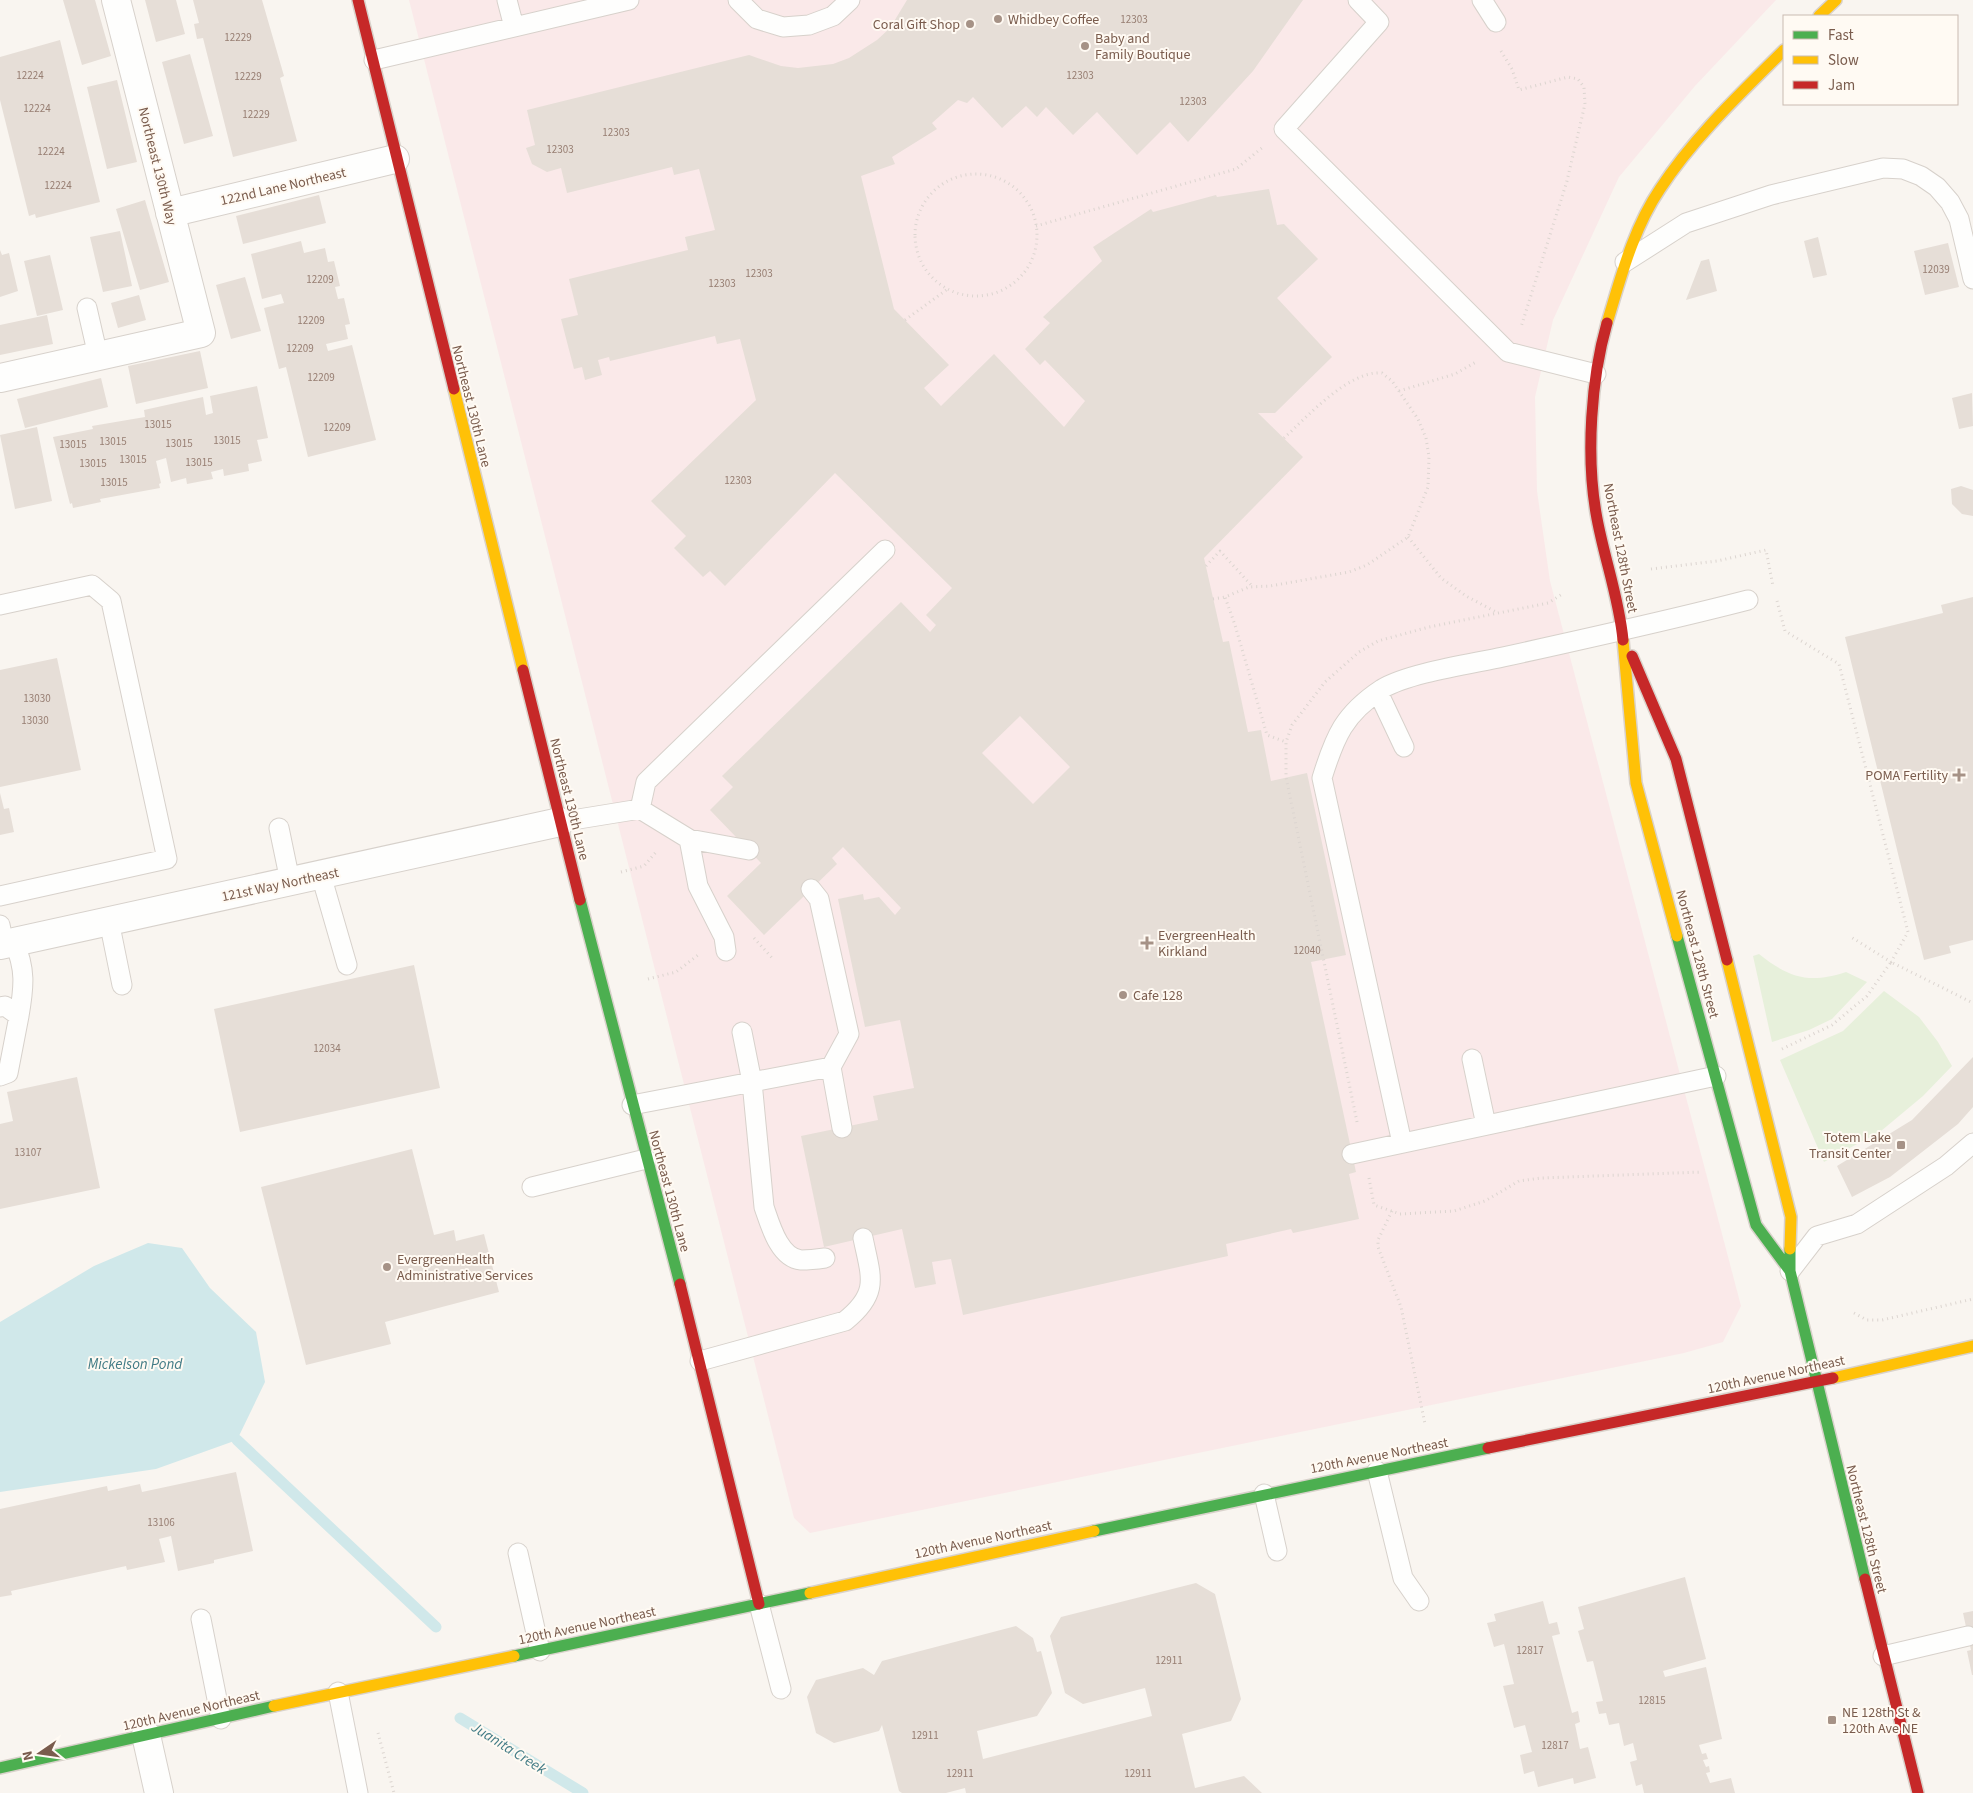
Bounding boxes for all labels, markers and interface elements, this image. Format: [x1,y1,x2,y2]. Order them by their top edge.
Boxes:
place label: Whidbey Coffee [1008,10,1099,30]
house number: 12303 [1120,12,1148,27]
marker: Whidbey Coffee [992,13,1004,25]
place label: Coral Gift Shop [873,15,960,35]
legend [1783,15,1958,105]
marker: Coral Gift Shop [964,18,976,30]
text: Fast [1828,25,1854,46]
place label: Baby and Family Boutique [1095,29,1190,65]
house number: 12229 [224,30,252,45]
marker: Baby and Family Boutique [1079,40,1091,52]
text: Slow [1828,50,1859,71]
house number: 12224 [16,68,44,83]
house number: 12303 [1066,68,1094,83]
house number: 12229 [234,69,262,84]
text: Jam [1828,75,1855,96]
house number: 12303 [1179,94,1207,109]
house number: 12224 [23,101,51,116]
street label: Northeast 130th Way [133,105,182,228]
house number: 12229 [242,107,270,122]
house number: 12303 [602,125,630,140]
house number: 12303 [546,142,574,157]
house number: 12224 [37,144,65,159]
street label: 122nd Lane Northeast [218,163,348,211]
house number: 12224 [44,178,72,193]
house number: 12039 [1922,262,1950,277]
house number: 12303 [745,266,773,281]
house number: 12209 [306,272,334,287]
house number: 12303 [708,276,736,291]
house number: 12209 [297,313,325,328]
house number: 12209 [286,341,314,356]
street label: Northeast 130th Lane [446,343,496,469]
house number: 12209 [307,370,335,385]
house number: 13015 [144,417,172,432]
house number: 12209 [323,420,351,435]
house number: 13015 [213,433,241,448]
house number: 13015 [99,434,127,449]
house number: 13015 [165,436,193,451]
house number: 13015 [59,437,87,452]
house number: 13015 [119,452,147,467]
house number: 13015 [185,455,213,470]
house number: 13015 [79,456,107,471]
house number: 12303 [724,473,752,488]
house number: 13015 [100,475,128,490]
street label: Northeast 128th Street [1598,482,1642,615]
house number: 13030 [23,691,51,706]
house number: 13030 [21,713,49,728]
street label: Northeast 130th Lane [544,736,594,862]
place label: POMA Fertility [1865,766,1948,786]
marker: POMA Fertility [1952,768,1966,782]
street label: 121st Way Northeast [220,863,341,907]
street label: Northeast 128th Street [1670,888,1724,1021]
place label: EvergreenHealth Kirkland [1158,926,1256,962]
marker: EvergreenHealth Kirkland [1140,936,1154,950]
house number: 12040 [1293,943,1321,958]
place label: Cafe 128 [1133,986,1183,1006]
marker: Cafe 128 [1117,989,1129,1001]
house number: 12034 [313,1041,341,1056]
street label: Northeast 130th Lane [643,1128,695,1254]
place label: Totem Lake Transit Center [1809,1128,1891,1164]
marker: Totem Lake Transit Center [1895,1139,1907,1151]
house number: 13107 [14,1145,42,1160]
place label: EvergreenHealth Administrative Services [397,1250,533,1286]
marker: EvergreenHealth Administrative Services [381,1261,393,1273]
street label: 120th Avenue Northeast [1706,1351,1847,1399]
water label: Mickelson Pond [88,1354,183,1375]
street label: 120th Avenue Northeast [1309,1433,1450,1479]
street label: Northeast 128th Street [1840,1463,1892,1596]
house number: 13106 [147,1515,175,1530]
street label: 120th Avenue Northeast [913,1516,1054,1564]
street label: 120th Avenue Northeast [517,1602,658,1650]
house number: 12817 [1516,1643,1544,1658]
house number: 12911 [1155,1653,1183,1668]
street label: 120th Avenue Northeast [121,1685,262,1736]
house number: 12815 [1638,1693,1666,1708]
place label: NE 128th St & 120th Ave NE [1842,1703,1921,1739]
marker: NE 128th St & 120th Ave NE [1826,1714,1838,1726]
water label: Juanita Creek [466,1717,551,1780]
north arrow [15,1728,65,1778]
house number: 12911 [911,1728,939,1743]
house number: 12817 [1541,1738,1569,1753]
text: N [18,1749,39,1762]
house number: 12911 [946,1766,974,1781]
house number: 12911 [1124,1766,1152,1781]

